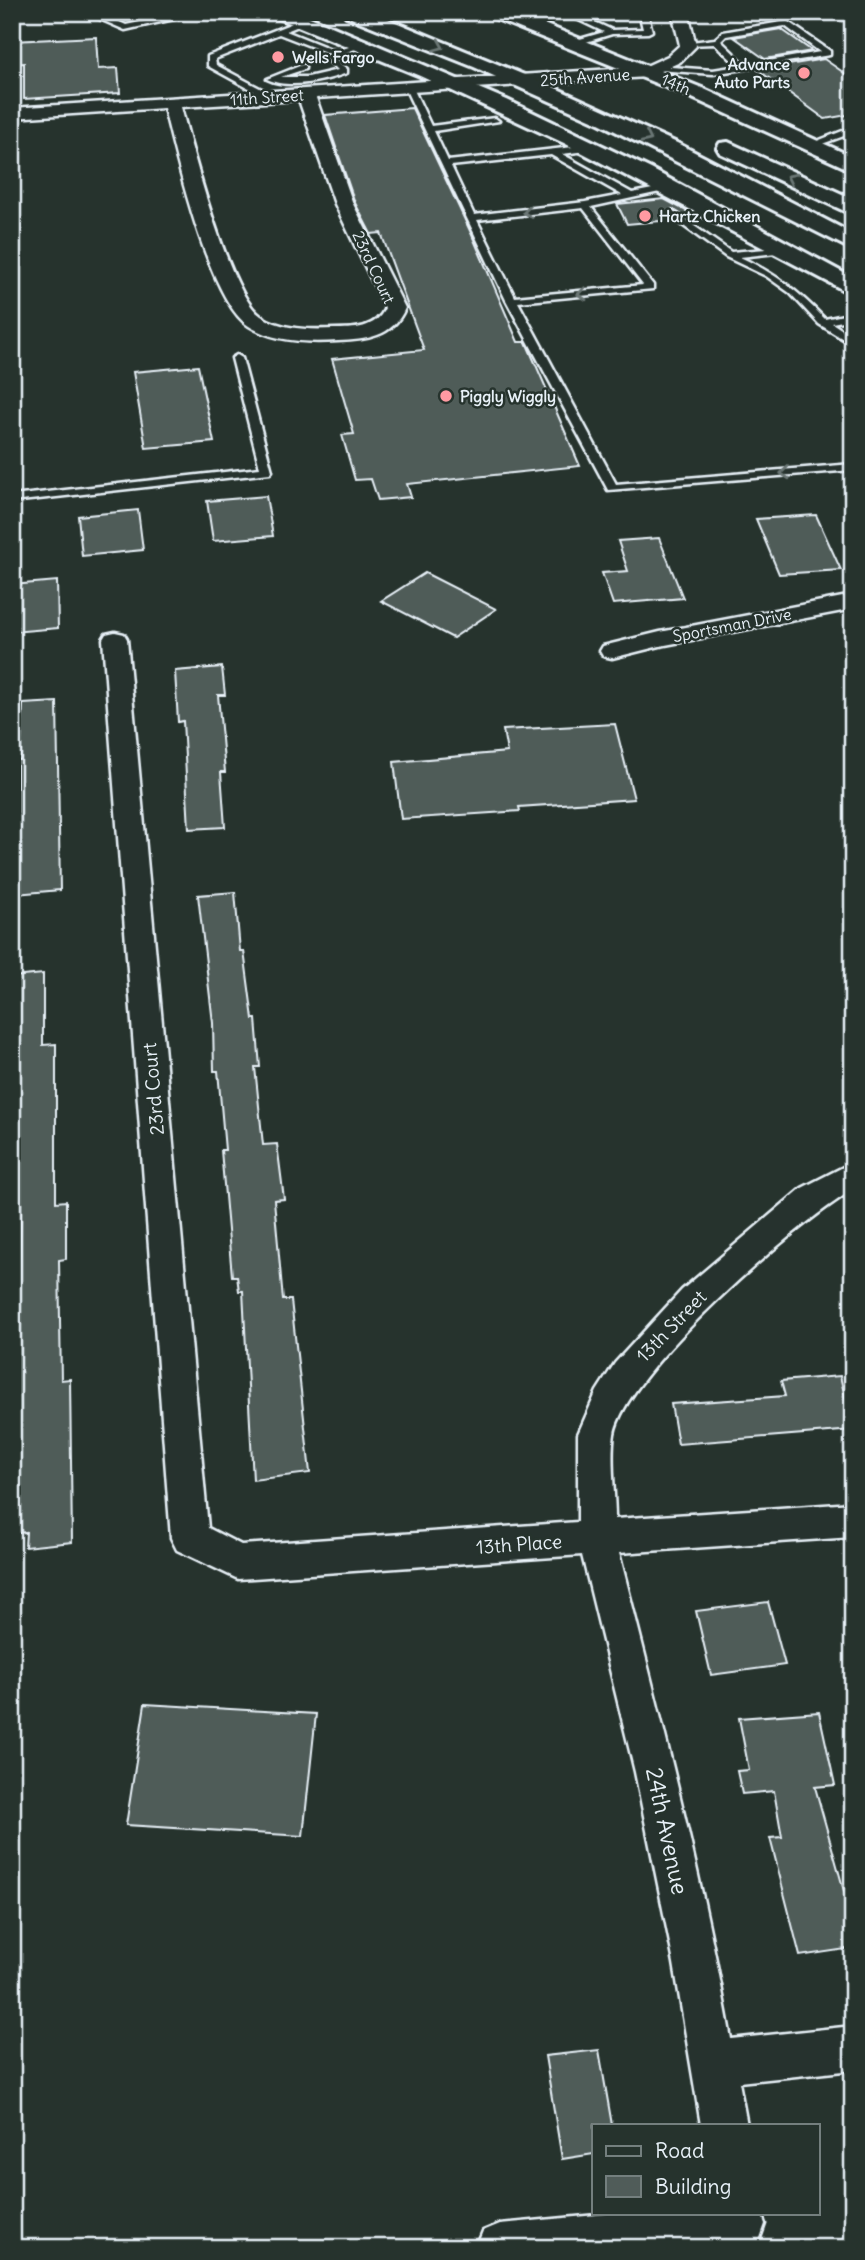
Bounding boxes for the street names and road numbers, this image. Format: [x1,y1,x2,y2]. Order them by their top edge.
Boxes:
street label: 25th Avenue [539,64,631,90]
street label: 14th [658,69,694,99]
street label: 11th Street [229,84,305,110]
street label: 23rd Court [348,227,400,307]
street label: Sportsman Drive [671,604,793,646]
street label: 23rd Court [137,1042,169,1136]
street label: 13th Street [631,1285,711,1367]
street label: 13th Place [475,1529,563,1559]
street label: 24th Avenue [640,1765,695,1897]

